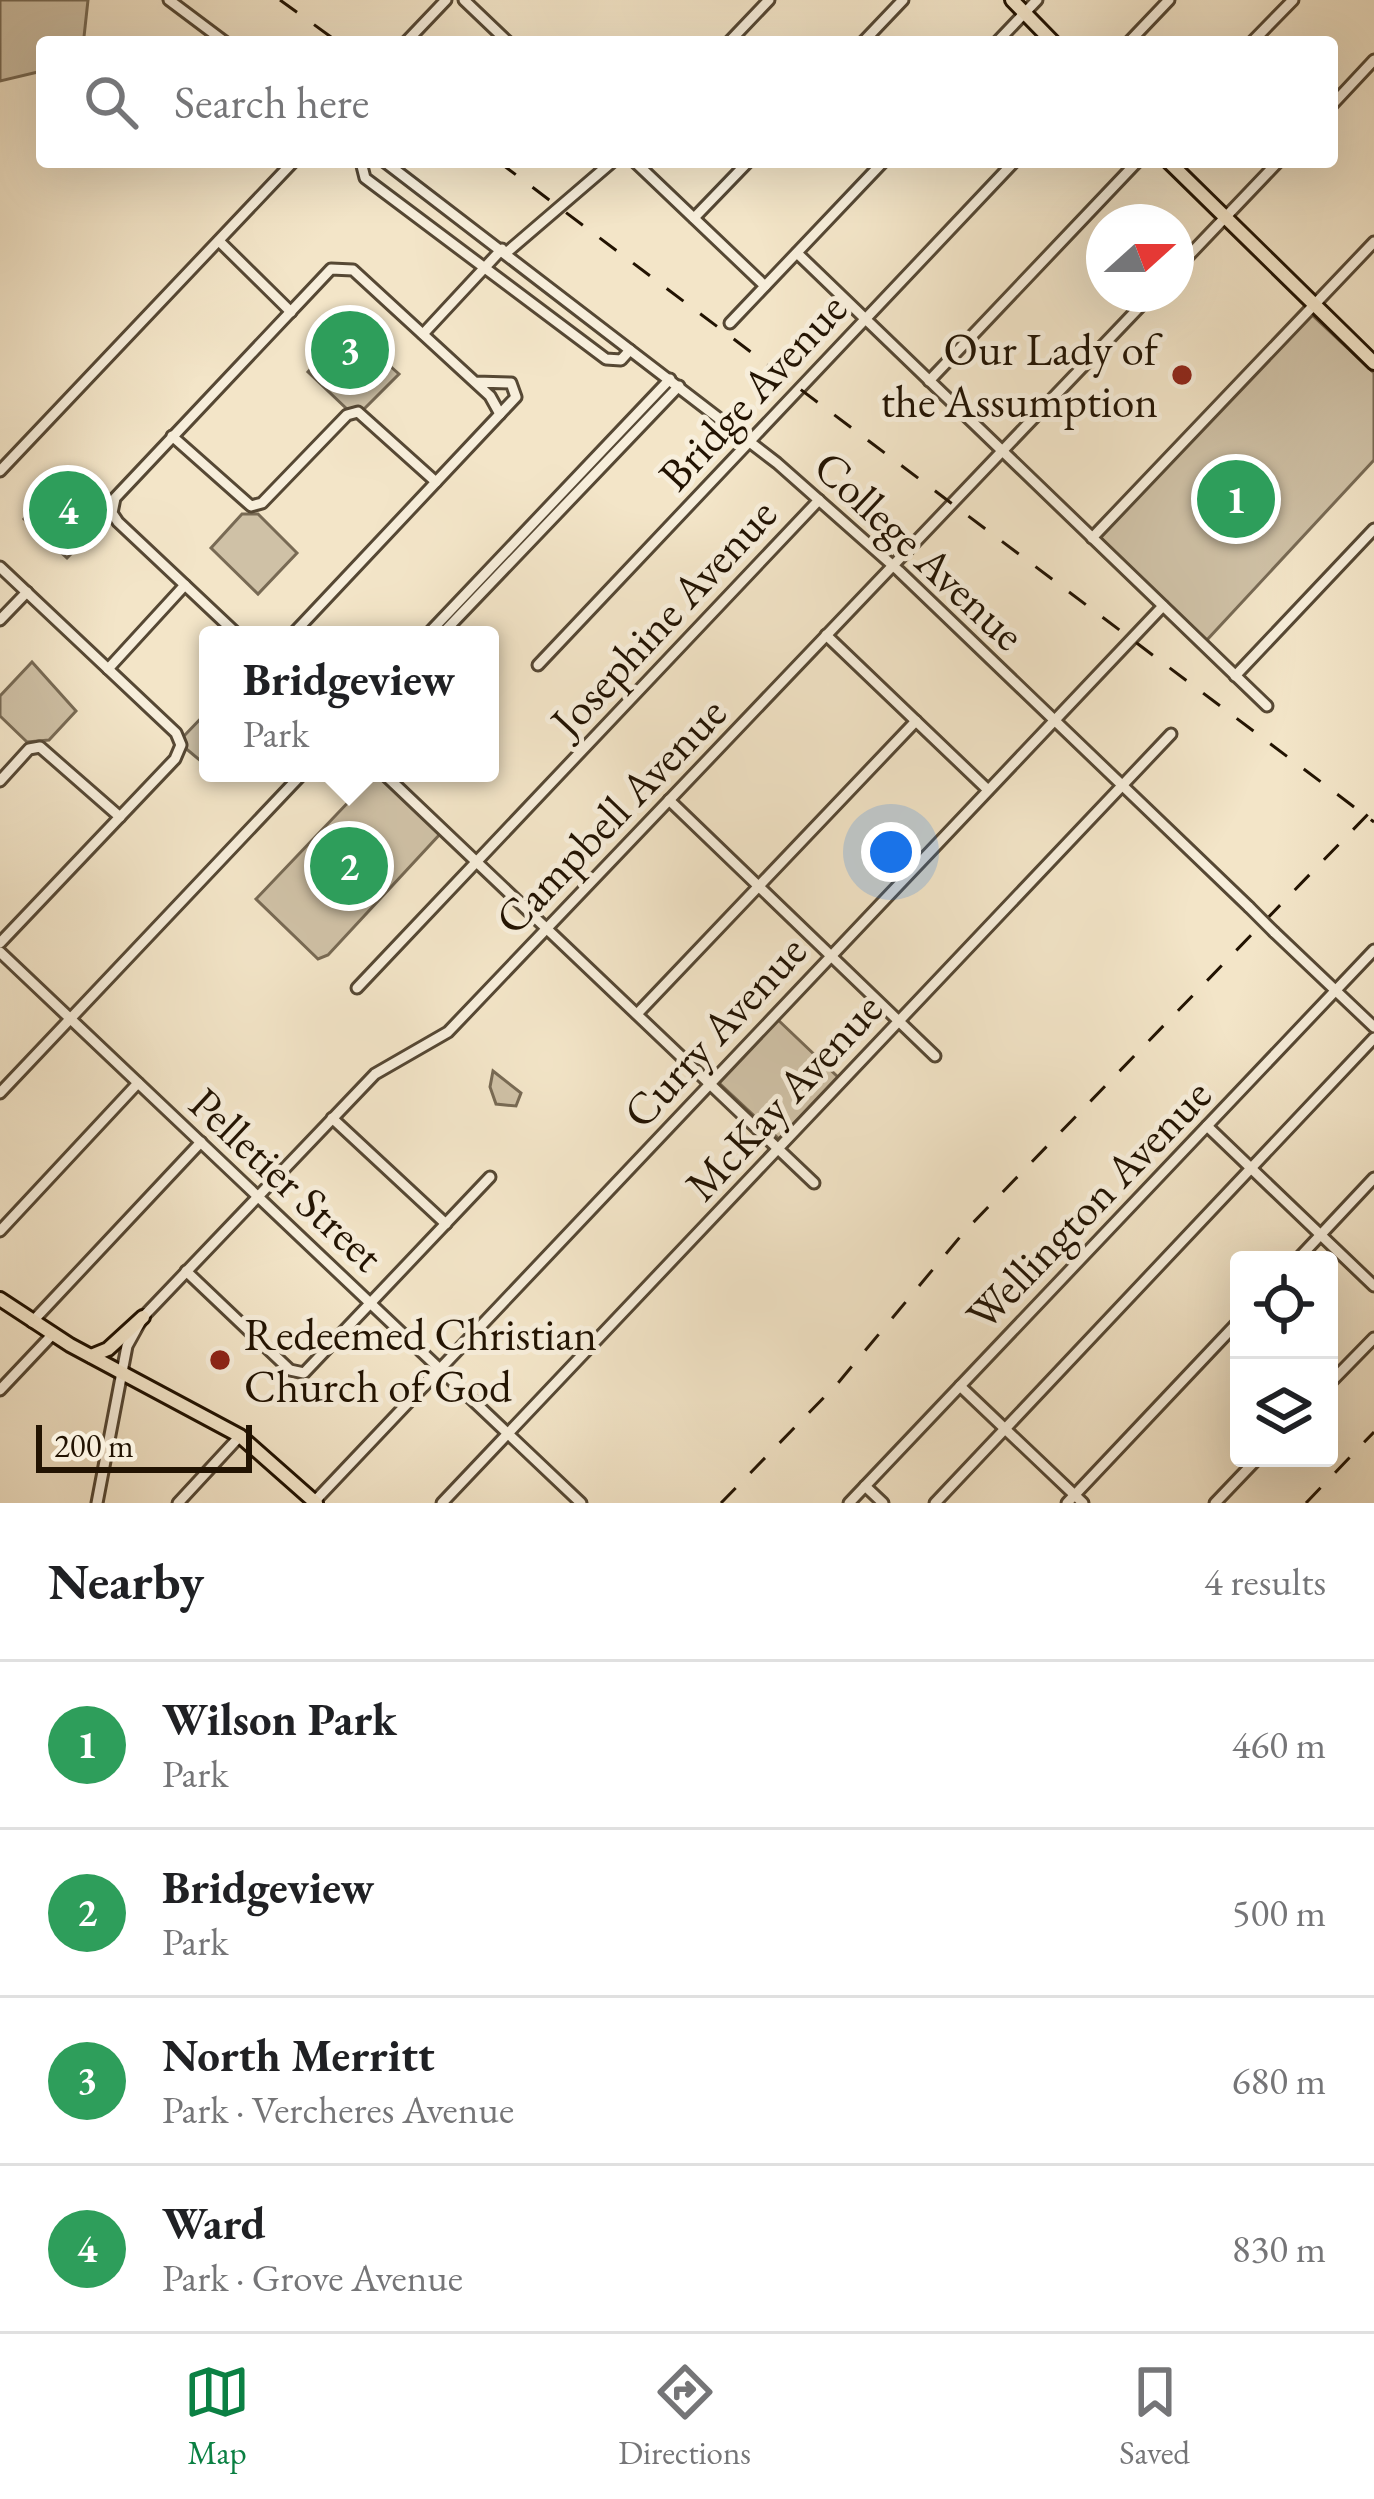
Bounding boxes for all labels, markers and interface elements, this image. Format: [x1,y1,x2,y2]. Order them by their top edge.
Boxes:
search box [36,36,1338,168]
icon: search [78,69,144,135]
text: Search here [174,73,369,131]
north arrow [1086,204,1194,312]
street label: Bridge Avenue [645,280,859,502]
pin: 3 [311,305,389,395]
place label: Our Lady of the Assumption [881,320,1163,430]
marker: Our Lady of the Assumption [1169,362,1195,388]
street label: College Avenue [802,437,1038,663]
pin: 1 [1197,454,1275,544]
pin: 4 [29,465,107,555]
street label: Josephine Avenue [535,485,789,752]
popup [199,626,499,782]
text: Bridgeview [243,650,455,708]
street label: Campbell Avenue [482,684,738,946]
text: Park [243,708,309,759]
pin: 2 [310,821,388,911]
your location [861,822,921,882]
street label: Curry Avenue [610,922,818,1140]
street label: McKay Avenue [672,980,894,1212]
street label: Wellington Avenue [953,1066,1223,1342]
street label: Pelletier Street [178,1074,396,1284]
map controls [1230,1251,1338,1467]
button: locate [1230,1251,1338,1359]
place label: Redeemed Christian Church of God [244,1305,597,1415]
marker: Redeemed Christian Church of God [207,1347,233,1373]
button: layers [1230,1359,1338,1467]
scale bar [36,1419,252,1472]
text: 200 m [54,1424,134,1467]
text: Nearby [48,1548,204,1614]
text: 4 results [1204,1556,1326,1607]
text: Wilson Park [162,1690,397,1748]
text: 1 [77,1719,97,1770]
text: 460 m [1232,1719,1326,1770]
text: Park [162,1748,228,1799]
text: Bridgeview [162,1858,374,1916]
text: 2 [77,1887,97,1938]
text: 500 m [1232,1887,1326,1938]
text: Park [162,1916,228,1967]
text: North Merritt [162,2026,435,2084]
text: 3 [77,2055,97,2106]
text: 680 m [1232,2055,1326,2106]
text: Park · Vercheres Avenue [162,2084,514,2135]
text: Ward [162,2194,266,2252]
text: 4 [77,2223,97,2274]
text: 830 m [1232,2223,1326,2274]
text: Park · Grove Avenue [162,2252,463,2303]
tab: Map [184,2359,250,2474]
tab: Directions [618,2359,751,2474]
tab: Saved [1119,2359,1190,2474]

